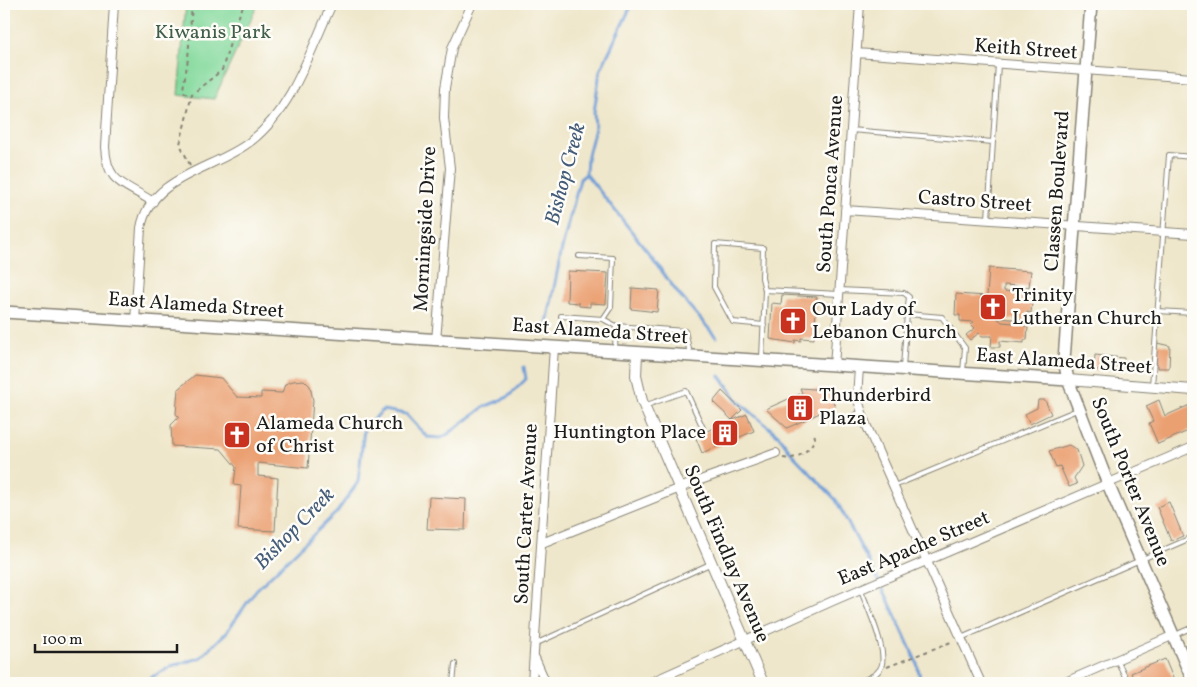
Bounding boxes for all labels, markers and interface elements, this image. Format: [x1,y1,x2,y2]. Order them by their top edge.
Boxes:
park label: Kiwanis Park [155,19,271,47]
street label: Keith Street [973,32,1079,68]
street label: South Ponca Avenue [811,94,851,274]
street label: Classen Boulevard [1038,110,1078,272]
water label: Bishop Creek [538,119,594,228]
street label: Morningside Drive [408,146,444,312]
street label: Castro Street [917,184,1033,220]
place label: Trinity Lutheran Church [1012,282,1162,333]
street label: East Alameda Street [107,286,285,326]
church icon: Trinity Lutheran Church [978,292,1008,322]
place label: Our Lady of Lebanon Church [812,296,957,347]
church icon: Our Lady of Lebanon Church [778,306,808,336]
street label: East Alameda Street [511,312,689,352]
street label: East Alameda Street [975,342,1153,382]
place label: Thunderbird Plaza [819,382,931,433]
building icon: Thunderbird Plaza [785,393,815,423]
street label: South Porter Avenue [1083,393,1177,571]
place label: Alameda Church of Christ [256,410,404,461]
building icon: Huntington Place [710,418,740,448]
place label: Huntington Place [553,419,706,447]
church icon: Alameda Church of Christ [222,420,252,450]
street label: South Carter Avenue [508,423,546,605]
street label: South Findlay Avenue [676,461,776,647]
water label: Bishop Creek [248,481,342,577]
street label: East Apache Street [834,504,994,594]
scale bar [35,622,178,654]
text: 100 m [42,630,82,651]

